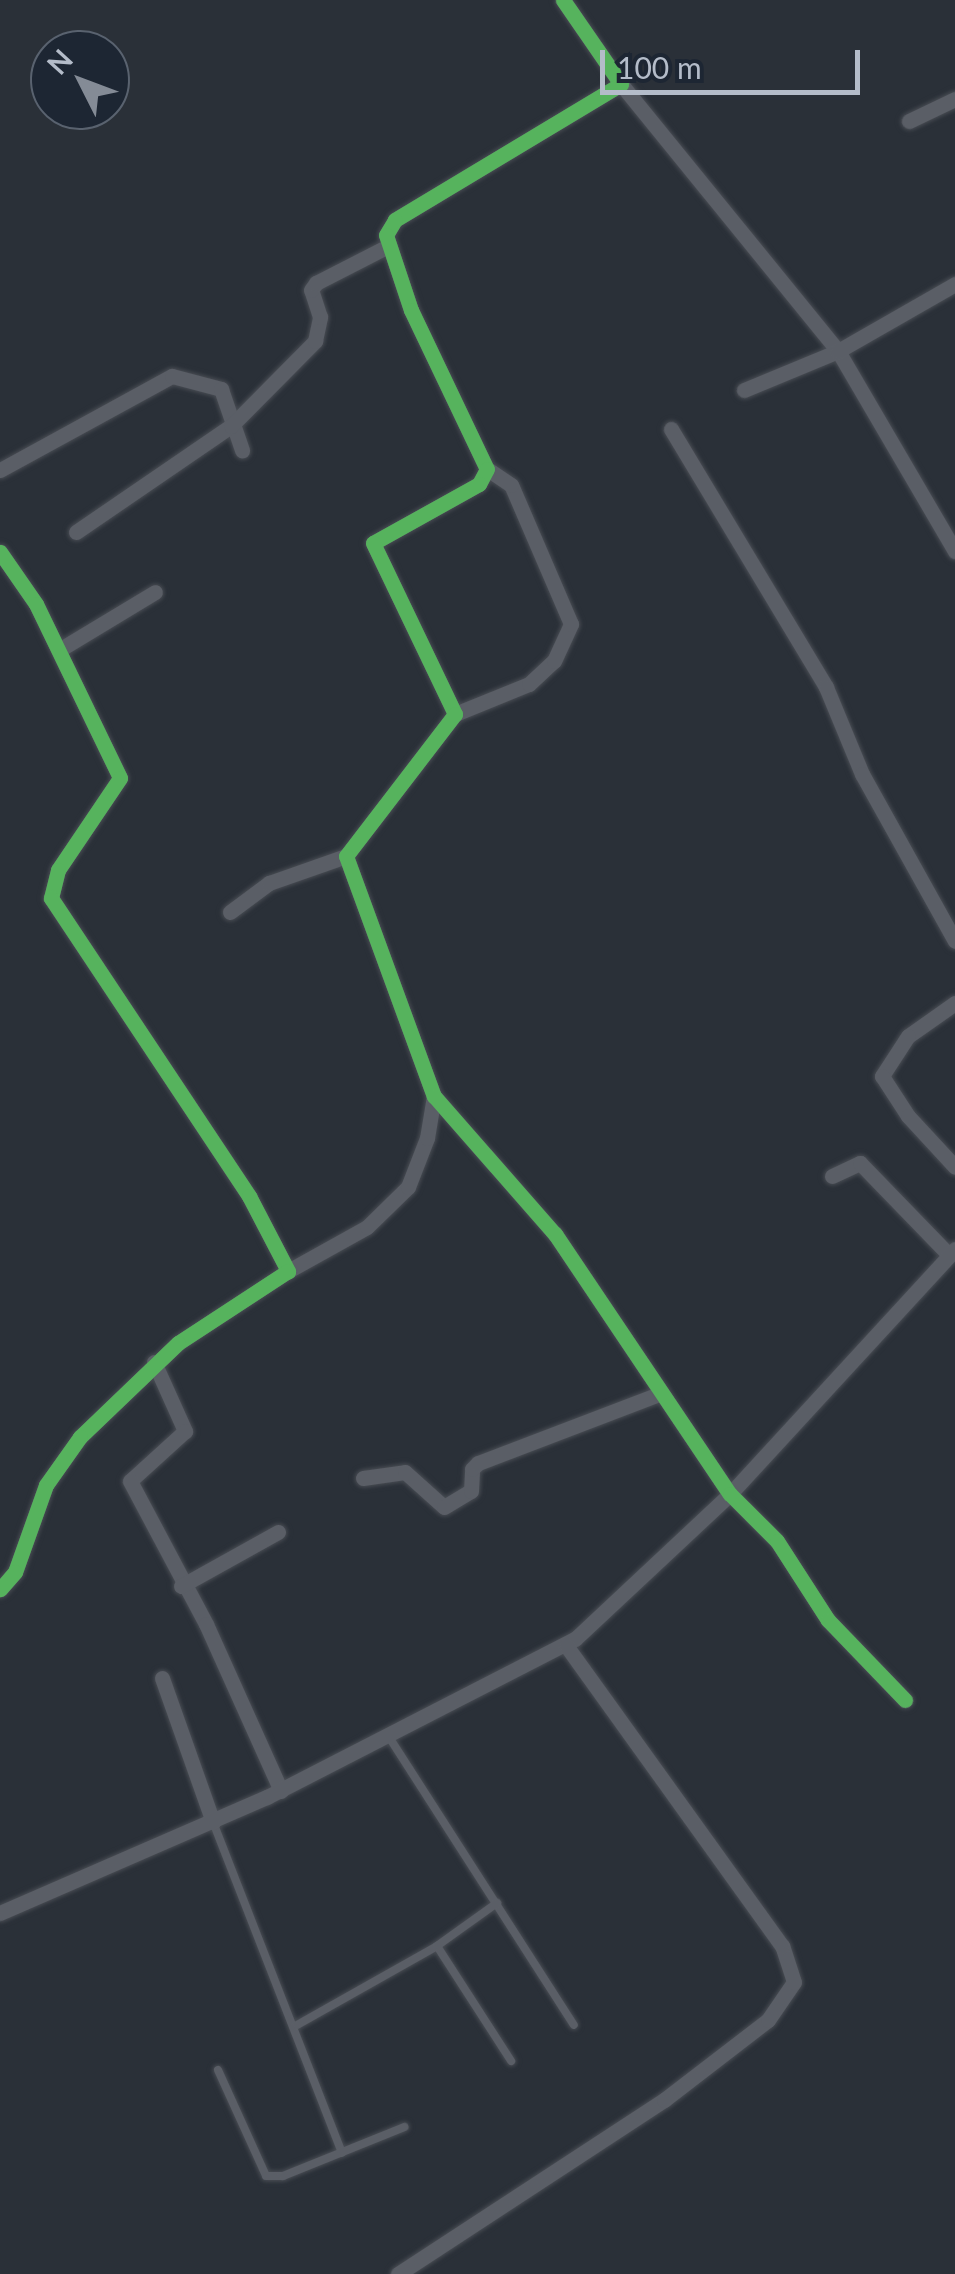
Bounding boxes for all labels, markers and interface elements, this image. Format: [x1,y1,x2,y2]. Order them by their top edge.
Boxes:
north arrow [30,30,130,130]
scale bar [605,30,865,92]
text: N [39,42,79,81]
text: 100 m [617,49,702,85]

